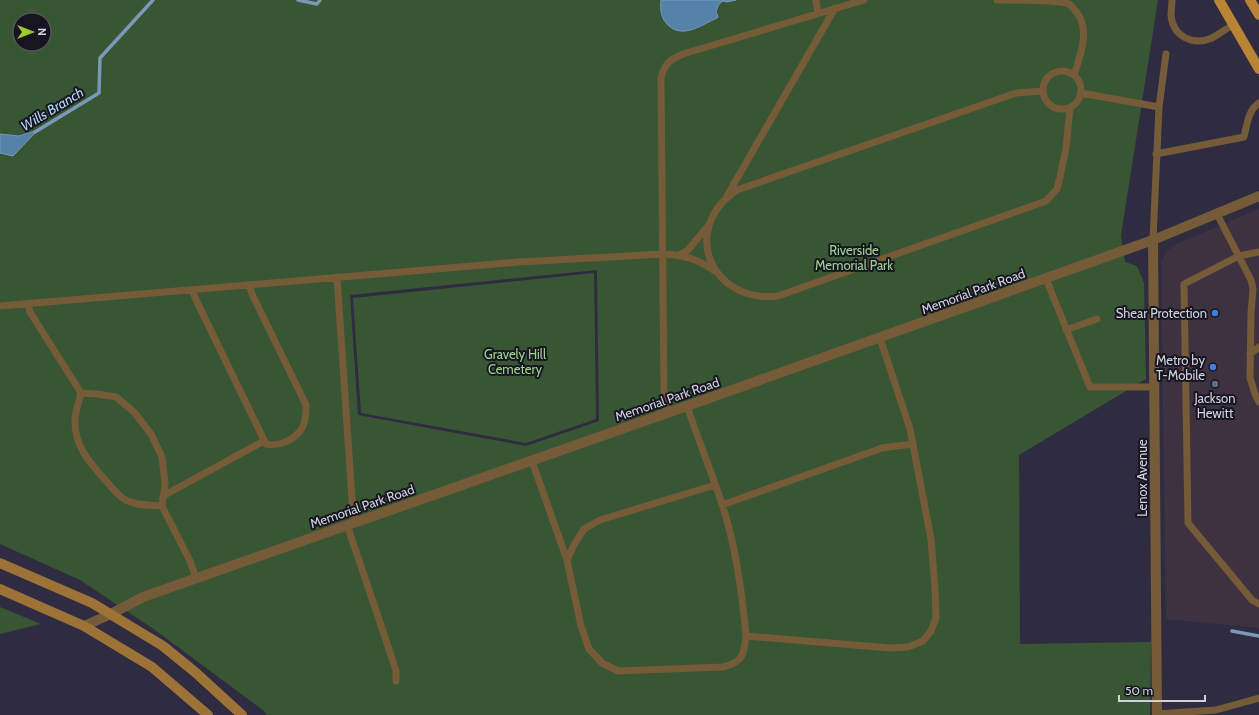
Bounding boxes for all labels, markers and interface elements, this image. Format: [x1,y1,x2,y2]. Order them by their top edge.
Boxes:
north arrow [12,12,52,52]
text: N [35,28,49,36]
water label: Wills Branch [17,83,87,135]
park label: Riverside Memorial Park [815,242,893,273]
street label: Memorial Park Road [919,265,1027,317]
place label: Shear Protection [1116,305,1207,321]
marker: Shear Protection [1210,308,1220,318]
park label: Gravely Hill Cemetery [484,346,546,377]
place label: Metro by T-Mobile [1156,352,1205,383]
marker: Metro by T-Mobile [1208,362,1218,372]
street label: Memorial Park Road [613,374,721,424]
marker: Jackson Hewitt [1210,379,1220,389]
place label: Jackson Hewitt [1194,390,1235,421]
street label: Lenox Avenue [1134,439,1150,517]
street label: Memorial Park Road [308,481,416,531]
scale bar [1119,677,1205,703]
text: 50 m [1125,683,1153,698]

